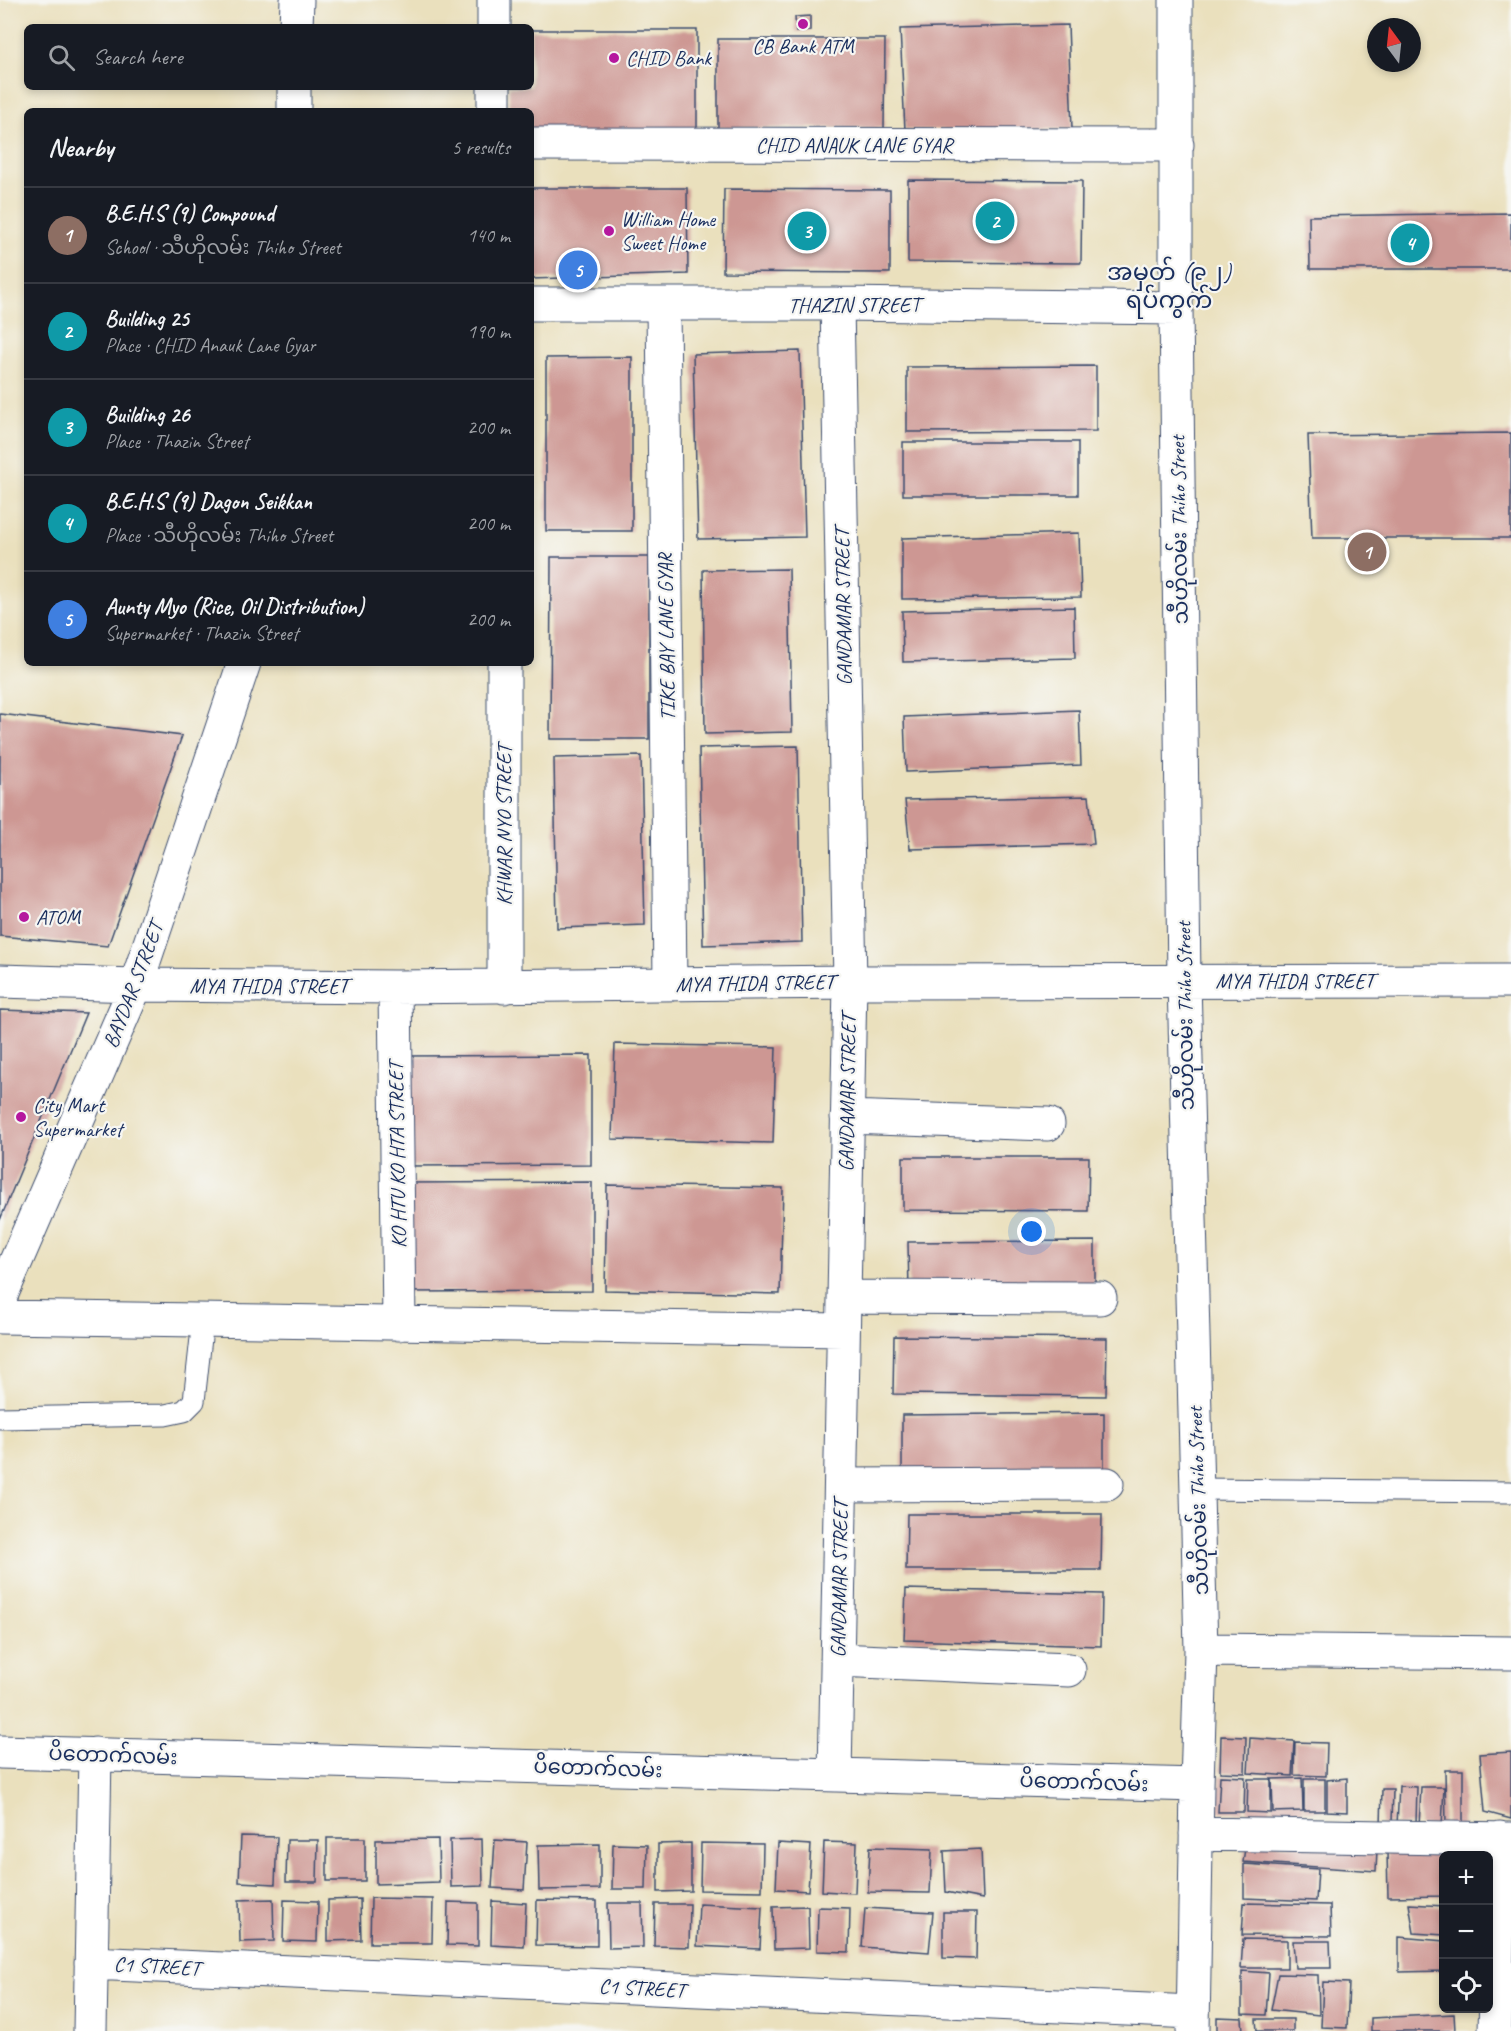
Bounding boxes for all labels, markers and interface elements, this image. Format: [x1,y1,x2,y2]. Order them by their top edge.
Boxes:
marker: CB Bank ATM [796,17,810,31]
north arrow [1367,18,1421,72]
search box [24,24,534,90]
place label: CB Bank ATM [752,33,856,59]
icon: search [45,41,78,74]
text: Search here [93,43,183,71]
place label: CHID Bank [626,45,712,71]
marker: CHID Bank [607,51,621,65]
text: Nearby [48,131,113,164]
street label: CHID ANAUK LANE GYAR [756,132,955,158]
text: 5 results [451,135,510,160]
pin: 2 [976,198,1014,244]
text: B.E.H.S (9) Compound [105,200,274,228]
place label: William Home Sweet Home [621,206,716,256]
pin: 3 [788,208,826,254]
pin: 4 [1390,220,1430,266]
text: 1 [63,223,72,248]
text: 140 m [467,223,510,248]
marker: William Home Sweet Home [602,224,616,238]
text: School · သီဟိုလမ်း Thiho Street [105,235,341,260]
pin: 5 [558,248,598,292]
district label: အမှတ် (၉၂) ရပ်ကွက် [1107,256,1232,319]
street label: THAZIN STREET [788,292,925,318]
text: Building 25 [105,305,189,333]
text: 2 [63,319,72,344]
text: 190 m [467,319,510,344]
text: Place · CHID Anauk Lane Gyar [105,333,315,358]
text: Building 26 [105,401,190,429]
text: 3 [63,415,72,440]
text: 200 m [467,415,510,440]
text: Place · Thazin Street [105,429,249,454]
street label: သီဟိုလမ်း Thiho Street [1161,433,1198,625]
text: B.E.H.S (9) Dagon Seikkan [105,488,312,516]
text: 4 [63,511,72,536]
text: 200 m [467,511,510,536]
text: Place · သီဟိုလမ်း Thiho Street [105,523,333,548]
street label: GANDAMAR STREET [829,523,857,686]
pin: 1 [1348,530,1386,574]
street label: TIKE BAY LANE GYAR [652,551,680,721]
text: Aunty Myo (Rice, Oil Distribution) [105,593,364,621]
text: 5 [63,607,72,632]
text: 200 m [467,607,510,632]
text: Supermarket · Thazin Street [105,621,298,646]
street label: KHWAR NYO STREET [491,740,517,905]
place label: ATOM [36,904,82,930]
marker: ATOM [17,910,31,924]
street label: BAYDAR STREET [97,914,171,1051]
street label: သီဟိုလမ်း Thiho Street [1167,919,1204,1111]
street label: MYA THIDA STREET [1216,968,1380,994]
street label: MYA THIDA STREET [675,969,840,997]
street label: MYA THIDA STREET [190,973,354,999]
street label: GANDAMAR STREET [833,1009,861,1172]
street label: KO HTU KO HTA STREET [382,1057,412,1248]
place label: City Mart Supermarket [33,1092,125,1142]
marker: City Mart Supermarket [14,1110,28,1124]
your location [1017,1217,1046,1246]
street label: သီဟိုလမ်း Thiho Street [1179,1404,1218,1596]
street label: GANDAMAR STREET [825,1495,853,1658]
street label: ပိတောက်လမ်း [48,1737,178,1770]
street label: ပိတောက်လမ်း [533,1750,663,1783]
street label: ပိတောက်လမ်း [1019,1764,1149,1797]
map controls [1439,1851,1493,2013]
button: + [1439,1851,1493,1905]
button: − [1439,1905,1493,1959]
street label: C1 STREET [113,1951,205,1981]
button: locate [1439,1959,1493,2013]
street label: C1 STREET [598,1973,690,2003]

